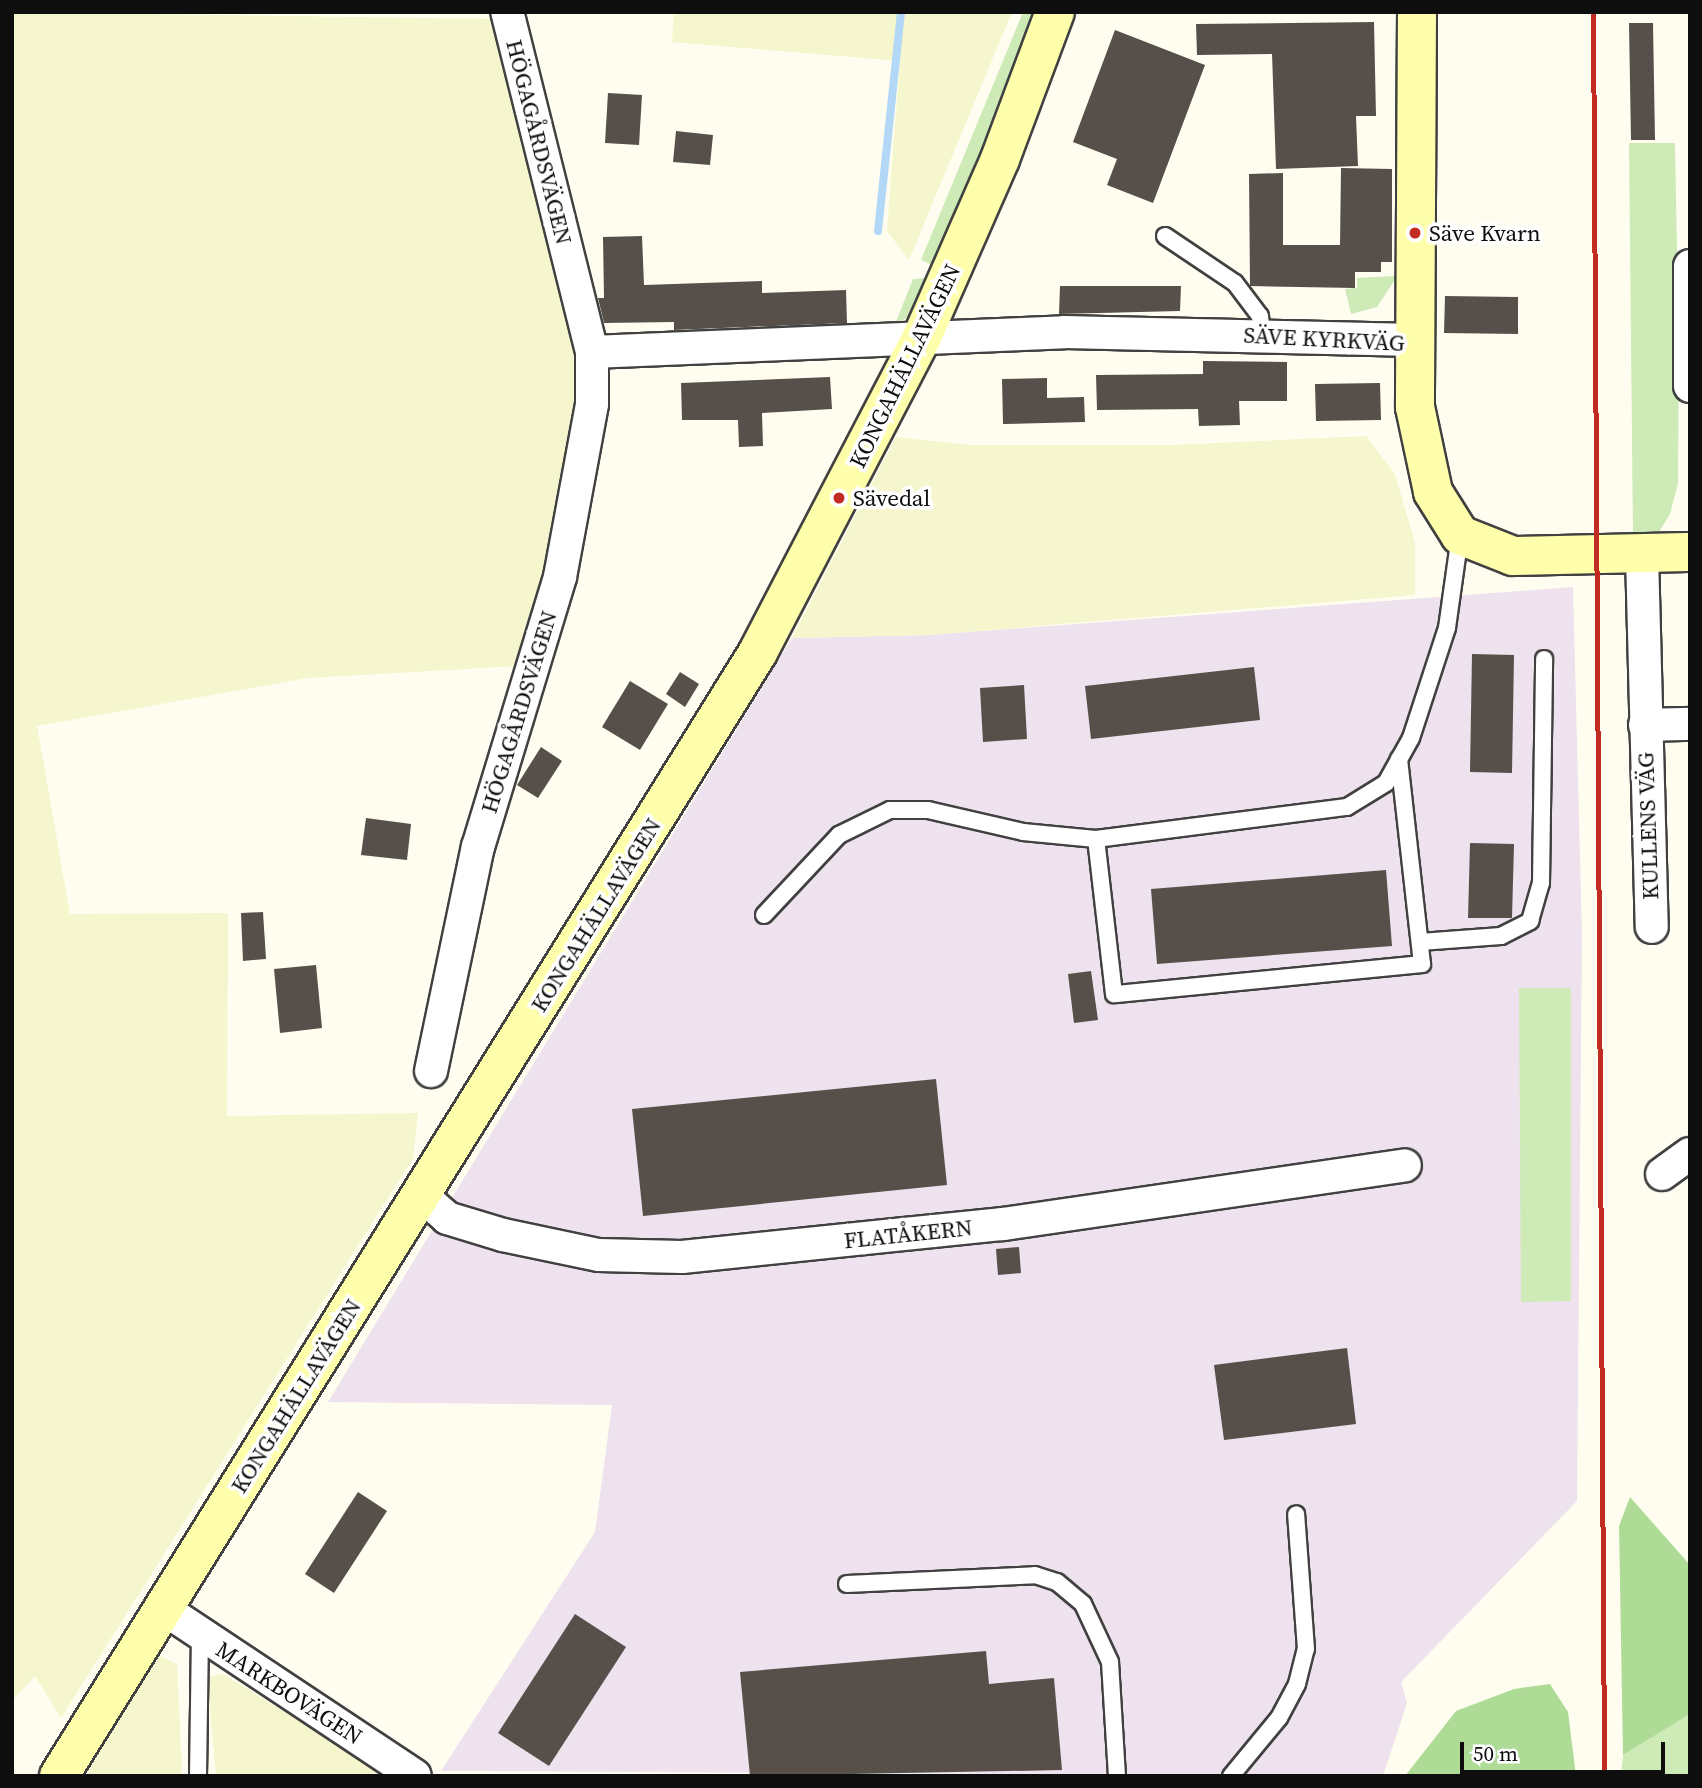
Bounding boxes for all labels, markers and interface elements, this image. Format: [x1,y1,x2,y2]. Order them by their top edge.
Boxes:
street label: HÖGAGÅRDSVÄGEN [500,37,578,247]
place label: Säve Kvarn [1429,219,1541,247]
marker: Säve Kvarn [1407,225,1423,241]
street label: KONGAHÄLLAVÄGEN [844,260,966,472]
street label: SÄVE KYRKVÄG [1243,321,1405,357]
place label: Sävedal [853,484,930,512]
marker: Sävedal [831,490,847,506]
street label: HÖGAGÅRDSVÄGEN [475,608,563,816]
street label: KULLENS VÄG [1632,751,1664,901]
street label: KONGAHÄLLAVÄGEN [525,813,667,1017]
street label: FLATÅKERN [842,1214,974,1254]
street label: KONGAHÄLLAVÄGEN [225,1294,367,1498]
street label: MARKBOVÄGEN [211,1635,367,1751]
scale bar [1464,1728,1669,1772]
text: 50 m [1473,1739,1518,1768]

